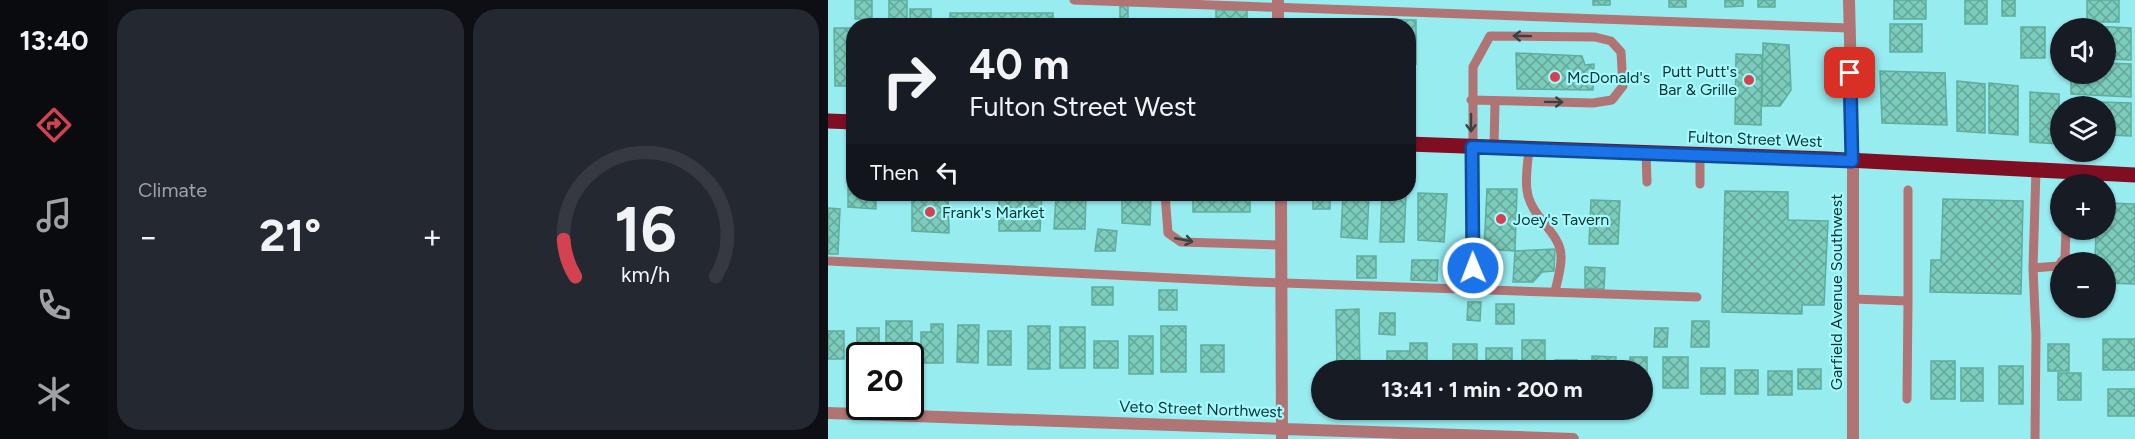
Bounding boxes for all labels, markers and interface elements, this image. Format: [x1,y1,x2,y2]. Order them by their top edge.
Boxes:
map controls [2050,18,2116,318]
button: sound [2050,18,2116,84]
text: 13:40 [19,24,89,57]
one-way arrow [1512,30,1532,42]
text: 40 m [969,39,1069,90]
icon: right [870,42,948,120]
pin [1824,47,1875,98]
icon: arrive [1833,56,1866,89]
place label: Putt Putt's Bar & Grille [1658,62,1737,99]
place label: McDonald's [1567,68,1650,87]
marker: McDonald's [1548,70,1562,84]
marker: Putt Putt's Bar & Grille [1742,73,1756,87]
text: Fulton Street West [969,90,1197,123]
button: layers [2050,96,2116,162]
one-way arrow [1543,97,1563,108]
icon: directions [33,104,75,146]
one-way arrow [1465,113,1477,133]
street label: Fulton Street West [1687,127,1823,151]
icon: left [931,156,964,189]
text: Then [870,159,919,186]
button: + [2050,174,2116,240]
text: Climate [138,178,207,202]
text: 16 [614,192,677,267]
icon: music [33,194,75,236]
street label: Garfield Avenue Southwest [1827,194,1846,390]
place label: Frank's Market [942,203,1045,222]
marker: Frank's Market [923,205,937,219]
text: 21° [259,208,321,262]
place label: Joey's Tavern [1513,210,1609,229]
marker: Joey's Tavern [1494,212,1508,226]
text: − [138,217,159,256]
text: + [422,217,443,256]
one-way arrow [1174,235,1193,246]
position arrow [1441,236,1505,300]
button: − [2050,252,2116,318]
text: km/h [621,262,670,287]
icon: phone [33,284,75,326]
speed limit sign: 20 [846,342,924,420]
icon: climate [33,373,75,415]
text: 13:41 · 1 min · 200 m [1381,376,1583,403]
street label: Veto Street Northwest [1119,397,1283,421]

